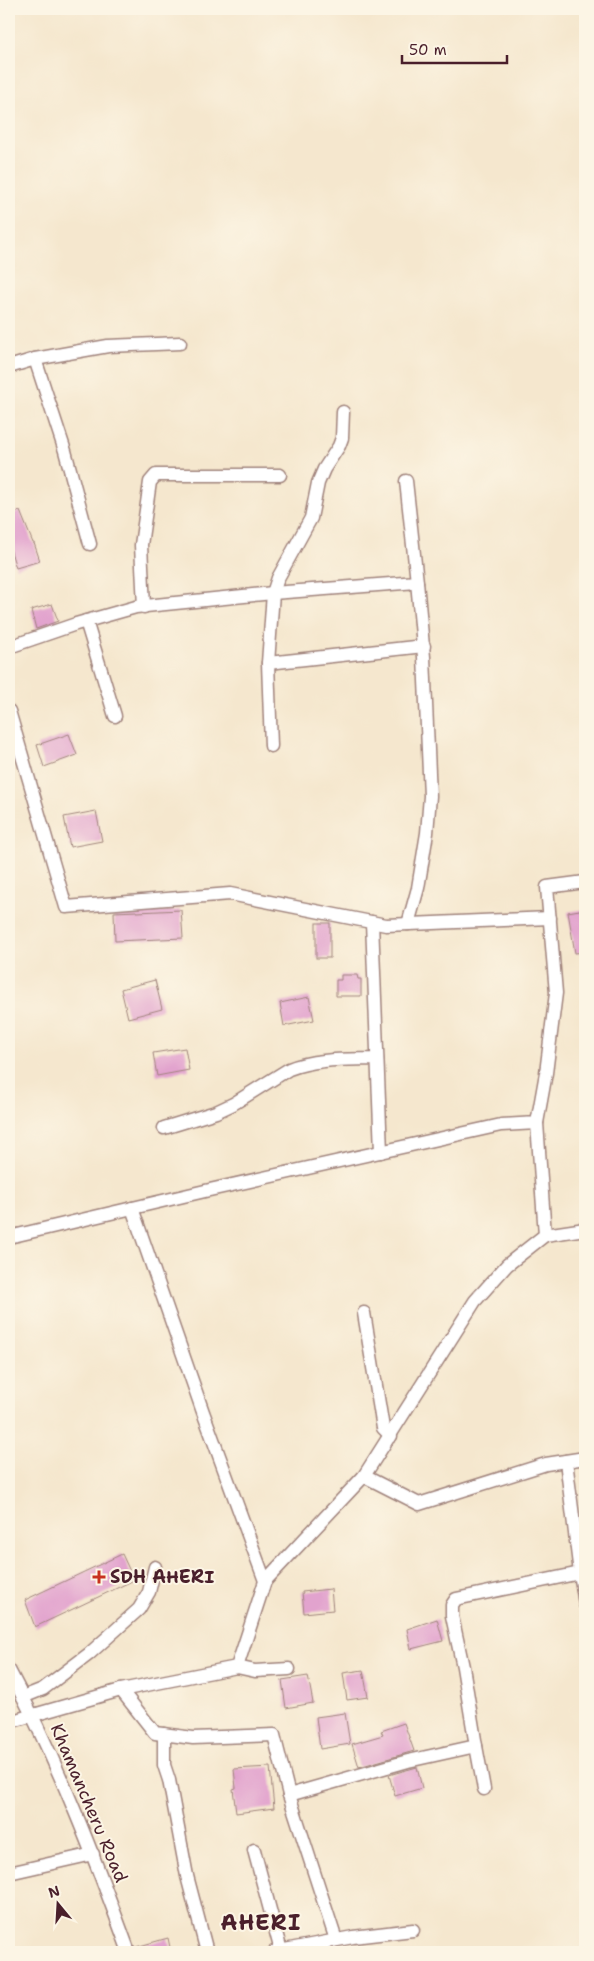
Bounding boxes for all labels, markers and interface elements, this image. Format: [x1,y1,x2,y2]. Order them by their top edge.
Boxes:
scale bar [402,32,506,64]
text: 50 m [409,40,447,60]
place label: SDH AHERI [110,1565,214,1589]
marker: SDH AHERI [92,1570,106,1584]
street label: Khamancheru Road [45,1720,133,1886]
north arrow [32,1878,82,1928]
text: N [46,1881,62,1902]
district label: AHERI [221,1908,301,1937]

